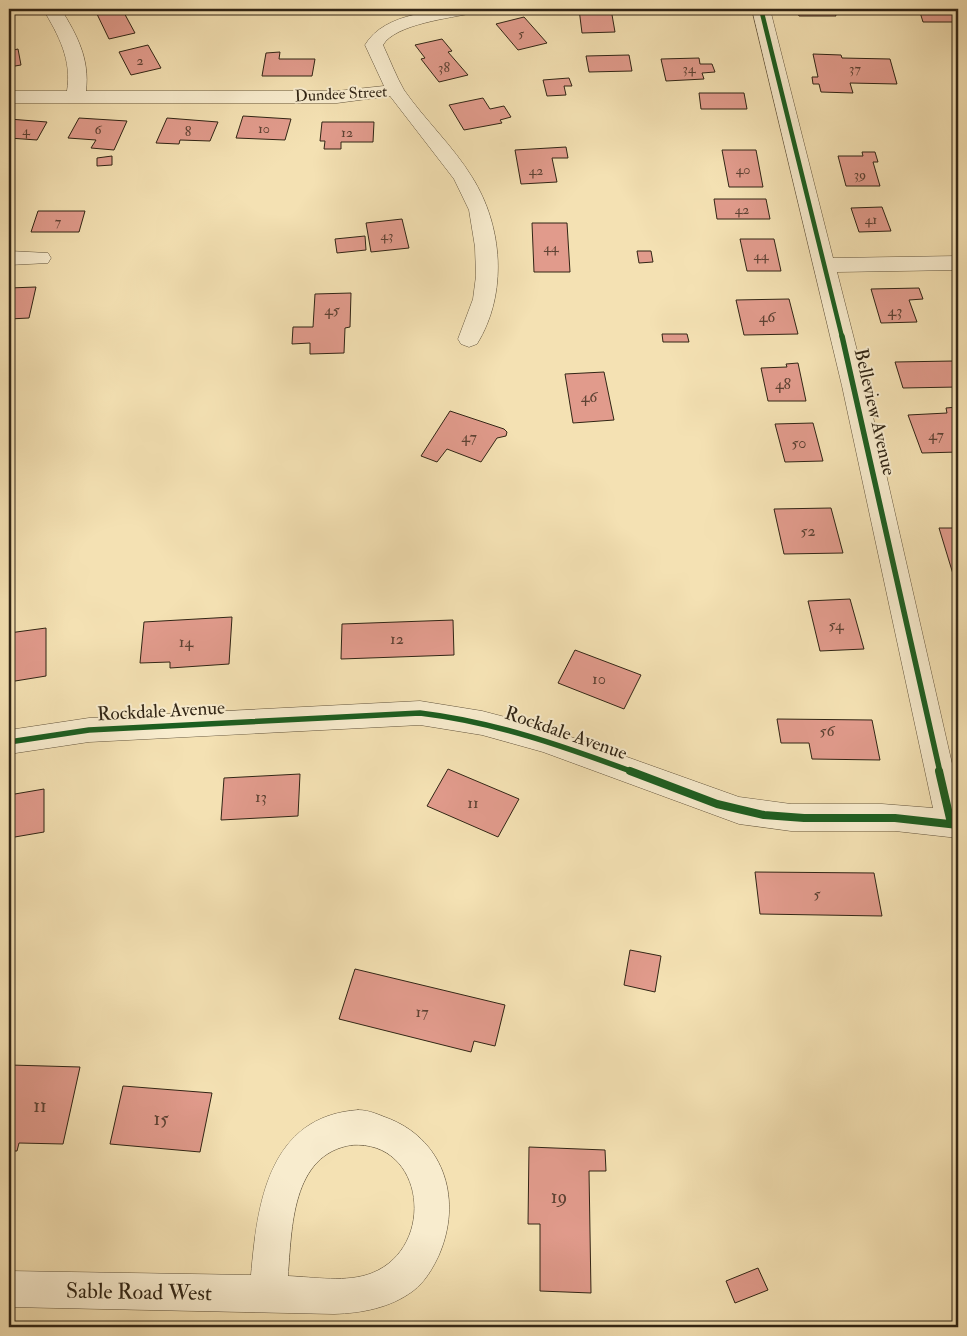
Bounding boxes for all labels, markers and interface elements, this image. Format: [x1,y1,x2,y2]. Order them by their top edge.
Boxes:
house number: 5 [518,25,525,42]
house number: 2 [136,52,144,69]
house number: 38 [438,59,450,76]
house number: 34 [683,60,697,77]
house number: 37 [849,60,861,77]
street label: Dundee Street [294,82,388,106]
house number: 10 [258,120,270,137]
house number: 6 [94,121,102,138]
house number: 4 [22,122,31,139]
house number: 8 [185,123,192,140]
house number: 12 [341,124,353,141]
house number: 40 [736,161,750,178]
house number: 42 [529,162,543,179]
house number: 39 [854,166,866,183]
house number: 42 [735,201,749,218]
house number: 41 [865,211,877,228]
house number: 7 [55,213,62,230]
house number: 43 [381,227,393,244]
house number: 44 [543,239,560,256]
house number: 44 [753,247,770,264]
house number: 45 [324,300,340,320]
house number: 43 [888,301,902,321]
house number: 46 [759,307,776,327]
street label: Belleview Avenue [849,346,901,478]
house number: 48 [775,374,792,394]
house number: 46 [581,387,598,407]
house number: 47 [928,425,944,445]
house number: 47 [461,427,477,447]
house number: 50 [791,433,807,453]
house number: 52 [800,521,816,541]
house number: 54 [828,615,845,635]
house number: 12 [390,629,404,649]
house number: 14 [179,632,195,652]
house number: 10 [592,669,606,689]
street label: Rockdale Avenue [97,696,226,726]
street label: Rockdale Avenue [502,701,630,765]
house number: 56 [819,721,835,741]
house number: 13 [255,787,267,807]
house number: 11 [467,793,479,813]
house number: 5 [813,884,821,904]
house number: 17 [415,1002,429,1022]
house number: 11 [33,1094,47,1118]
house number: 15 [153,1107,169,1131]
house number: 19 [551,1185,567,1209]
street label: Sable Road West [66,1277,212,1307]

